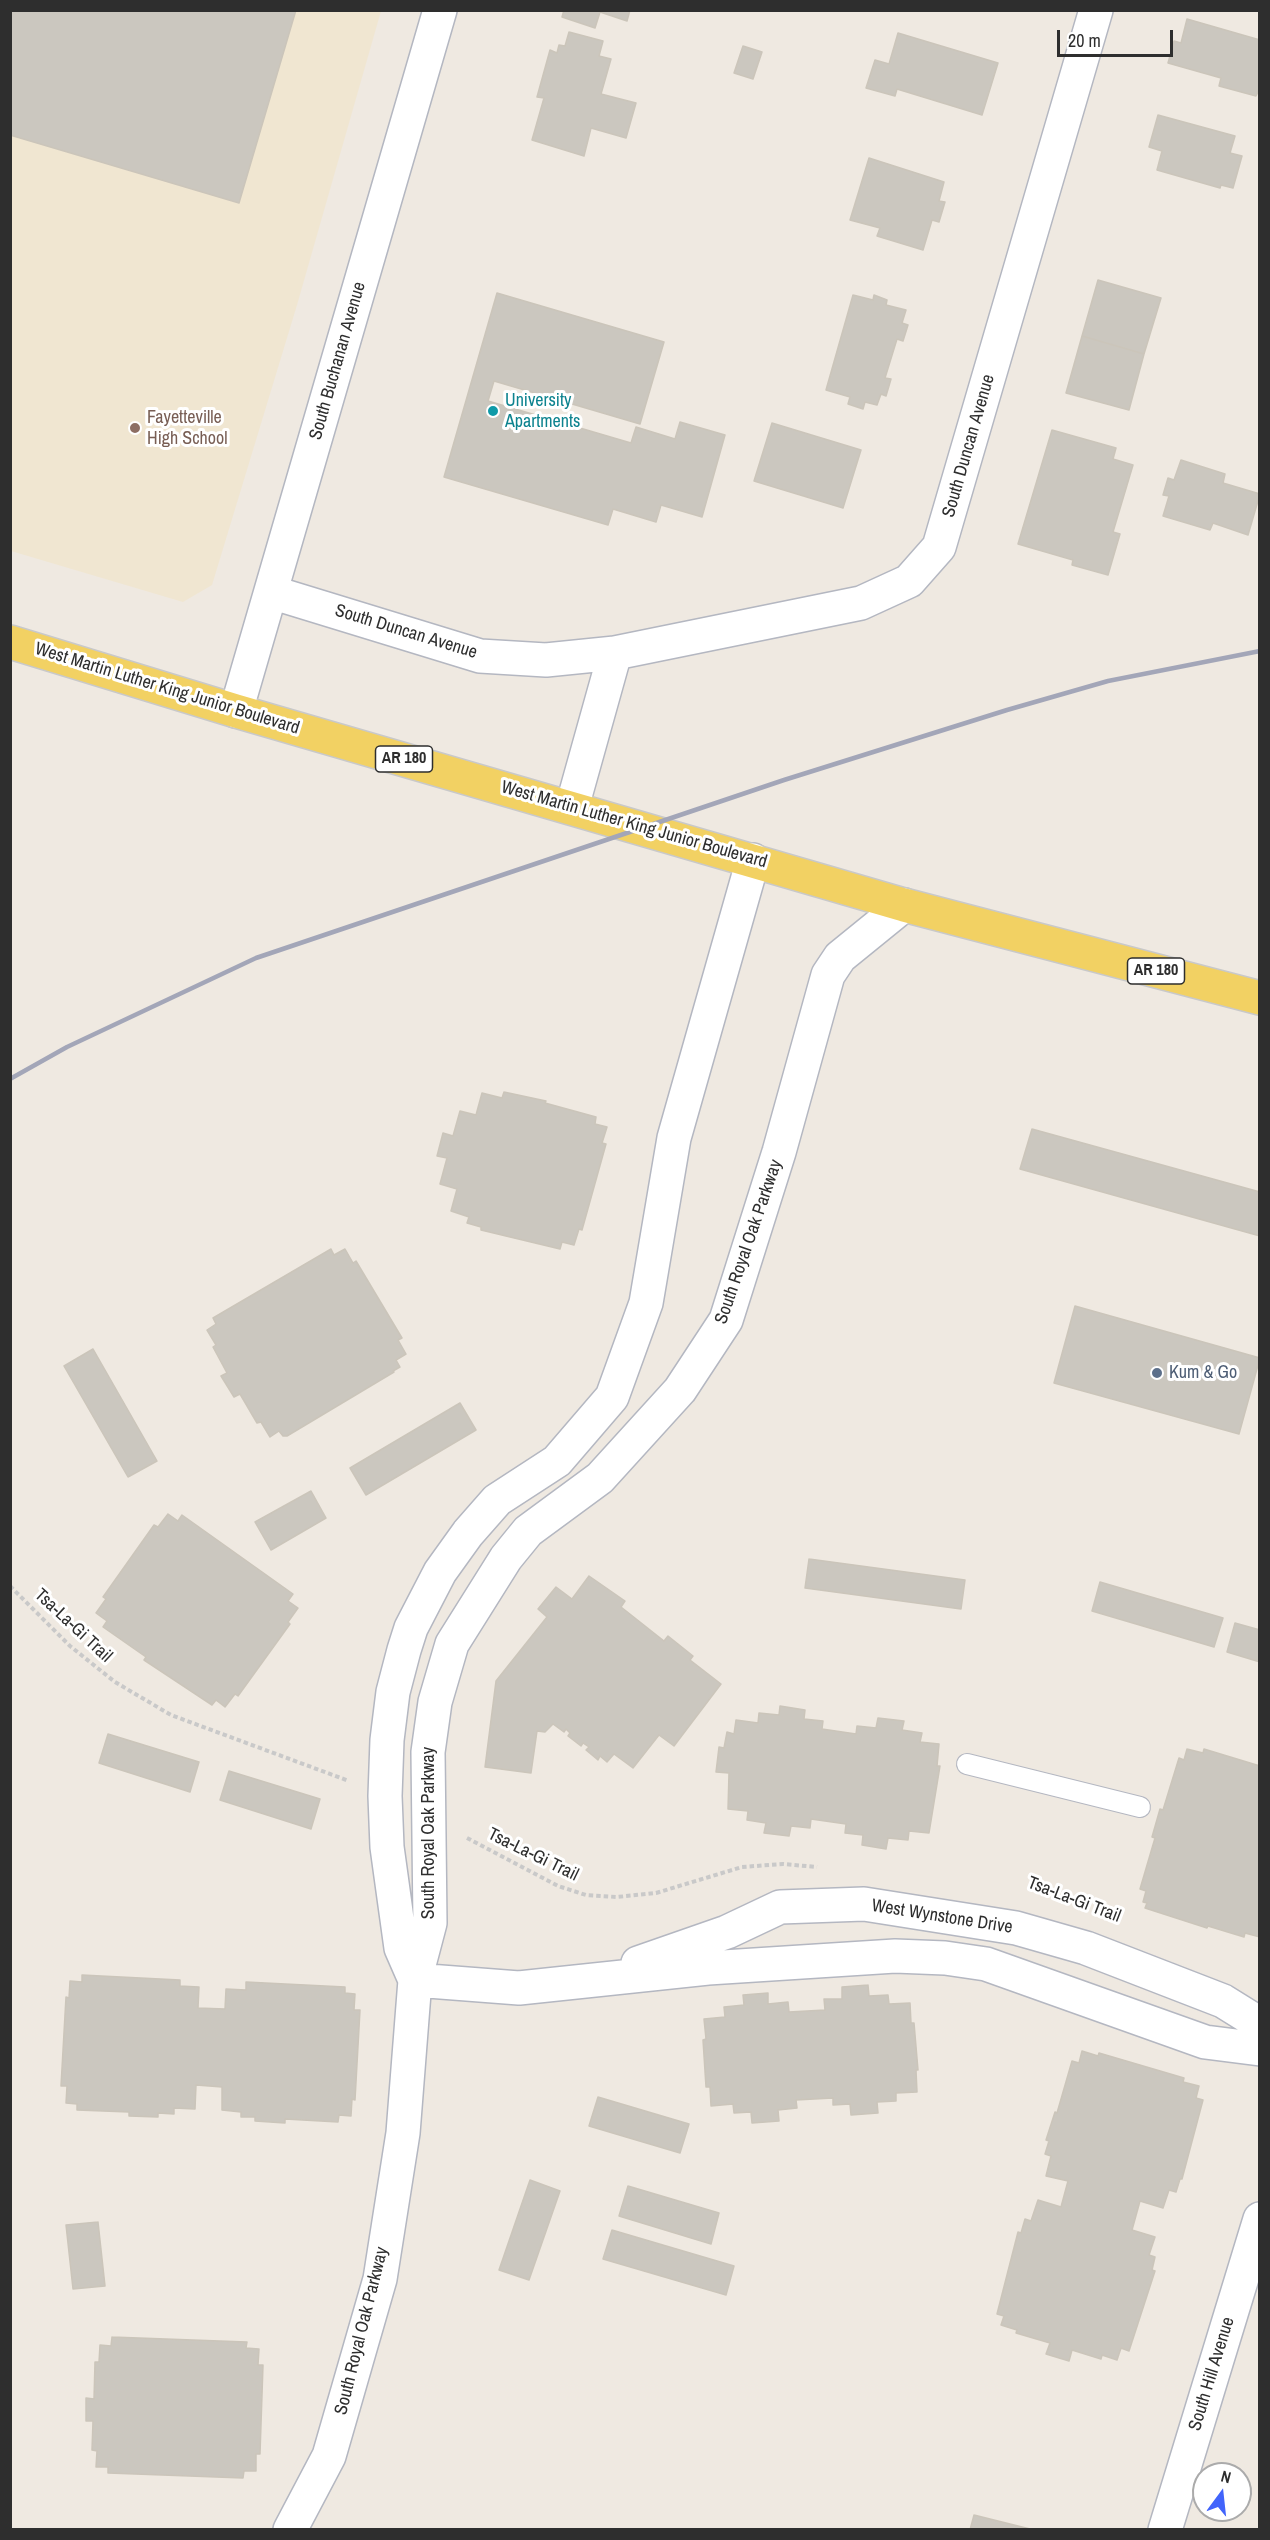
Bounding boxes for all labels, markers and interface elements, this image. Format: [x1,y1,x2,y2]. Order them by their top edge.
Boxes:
scale bar [1060,18,1176,56]
text: 20 m [1068,28,1101,53]
street label: South Buchanan Avenue [305,280,371,442]
street label: South Duncan Avenue [938,372,1000,520]
place label: University Apartments [505,390,580,432]
marker: University Apartments [486,404,500,418]
place label: Fayetteville High School [147,407,227,450]
marker: Fayetteville High School [128,421,142,435]
street label: South Duncan Avenue [332,600,480,664]
street label: West Martin Luther King Junior Boulevard [32,638,302,740]
road number: AR 180 [376,746,432,772]
street label: West Martin Luther King Junior Boulevard [499,777,769,873]
road number: AR 180 [1128,958,1184,984]
street label: South Royal Oak Parkway [711,1157,787,1327]
place label: Kum & Go [1169,1362,1237,1384]
marker: Kum & Go [1150,1366,1164,1380]
street label: Tsa-La-Gi Trail [30,1585,116,1667]
street label: South Royal Oak Parkway [418,1747,440,1919]
street label: Tsa-La-Gi Trail [484,1824,582,1886]
street label: Tsa-La-Gi Trail [1024,1872,1124,1928]
street label: West Wynstone Drive [870,1895,1014,1939]
street label: South Royal Oak Parkway [331,2245,393,2417]
street label: South Hill Avenue [1184,2314,1240,2434]
north arrow [1192,2462,1252,2522]
text: N [1219,2465,1234,2488]

